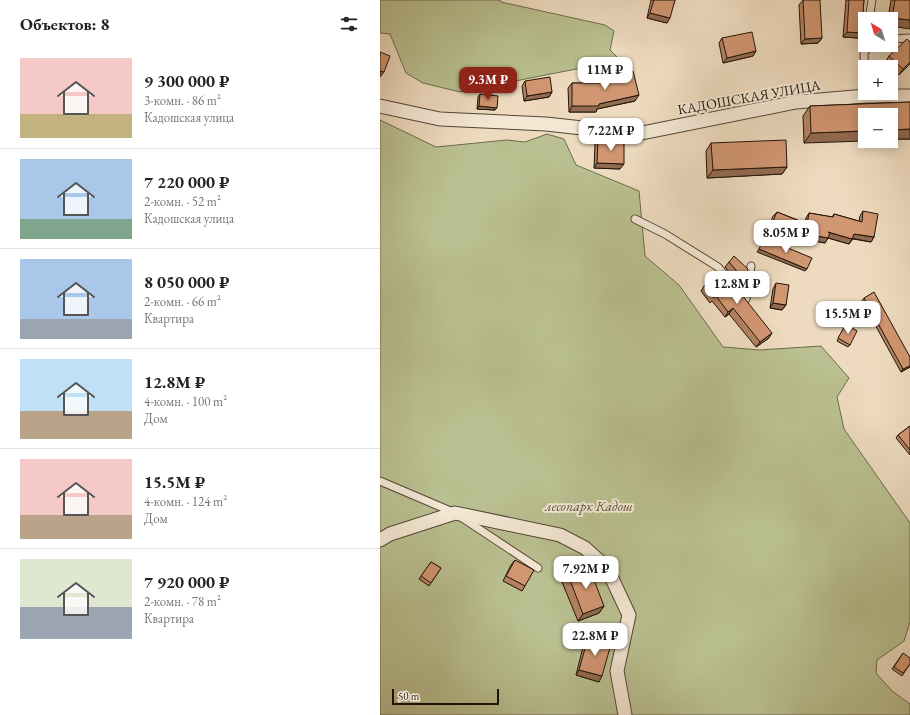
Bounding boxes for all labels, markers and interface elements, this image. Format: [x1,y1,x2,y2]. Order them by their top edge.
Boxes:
north arrow [858,12,898,52]
map controls [858,12,898,148]
text: Объектов: 8 [20,13,110,35]
icon: filters [338,13,360,35]
pin: 11M ₽ [577,57,633,91]
button: + [858,60,898,100]
text: 11M ₽ [587,61,623,78]
pin: 9.3M ₽ [455,67,521,101]
text: 9 300 000 ₽ [144,70,230,92]
text: 9.3M ₽ [468,71,508,88]
icon: home [52,74,100,122]
street label: КАДОШСКАЯ УЛИЦА [676,76,822,118]
text: 3-комн. · 86 m² [144,92,221,109]
button: − [858,108,898,148]
text: Кадошская улица [144,109,234,126]
pin: 7.22M ₽ [574,118,648,152]
text: 7.22M ₽ [588,122,634,139]
text: 7 220 000 ₽ [144,171,230,193]
icon: home [52,175,100,223]
text: 2-комн. · 52 m² [144,193,221,210]
text: Кадошская улица [144,210,234,227]
pin: 8.05M ₽ [749,220,823,254]
text: 8.05M ₽ [763,224,809,241]
text: 8 050 000 ₽ [144,271,230,293]
pin: 12.8M ₽ [700,271,774,305]
icon: home [52,275,100,323]
text: 12.8M ₽ [714,275,760,292]
text: 2-комн. · 66 m² [144,293,221,310]
pin: 15.5M ₽ [811,301,885,335]
text: 15.5M ₽ [825,305,871,322]
text: Квартира [144,310,194,327]
text: 12.8M ₽ [144,371,205,393]
icon: home [52,375,100,423]
text: 4-комн. · 100 m² [144,393,227,410]
text: Дом [144,410,168,427]
text: 15.5M ₽ [144,471,205,493]
icon: home [52,475,100,523]
text: 4-комн. · 124 m² [144,493,227,510]
park label: лесопарк Кадош [544,497,633,515]
text: Дом [144,510,168,527]
pin: 7.92M ₽ [549,556,623,590]
text: 7.92M ₽ [563,560,609,577]
text: 7 920 000 ₽ [144,571,230,593]
icon: home [52,575,100,623]
text: 2-комн. · 78 m² [144,593,221,610]
text: Квартира [144,610,194,627]
pin: 22.8M ₽ [558,623,632,657]
text: 22.8M ₽ [572,627,618,644]
scale bar [392,687,499,706]
text: 50 m [398,689,419,703]

